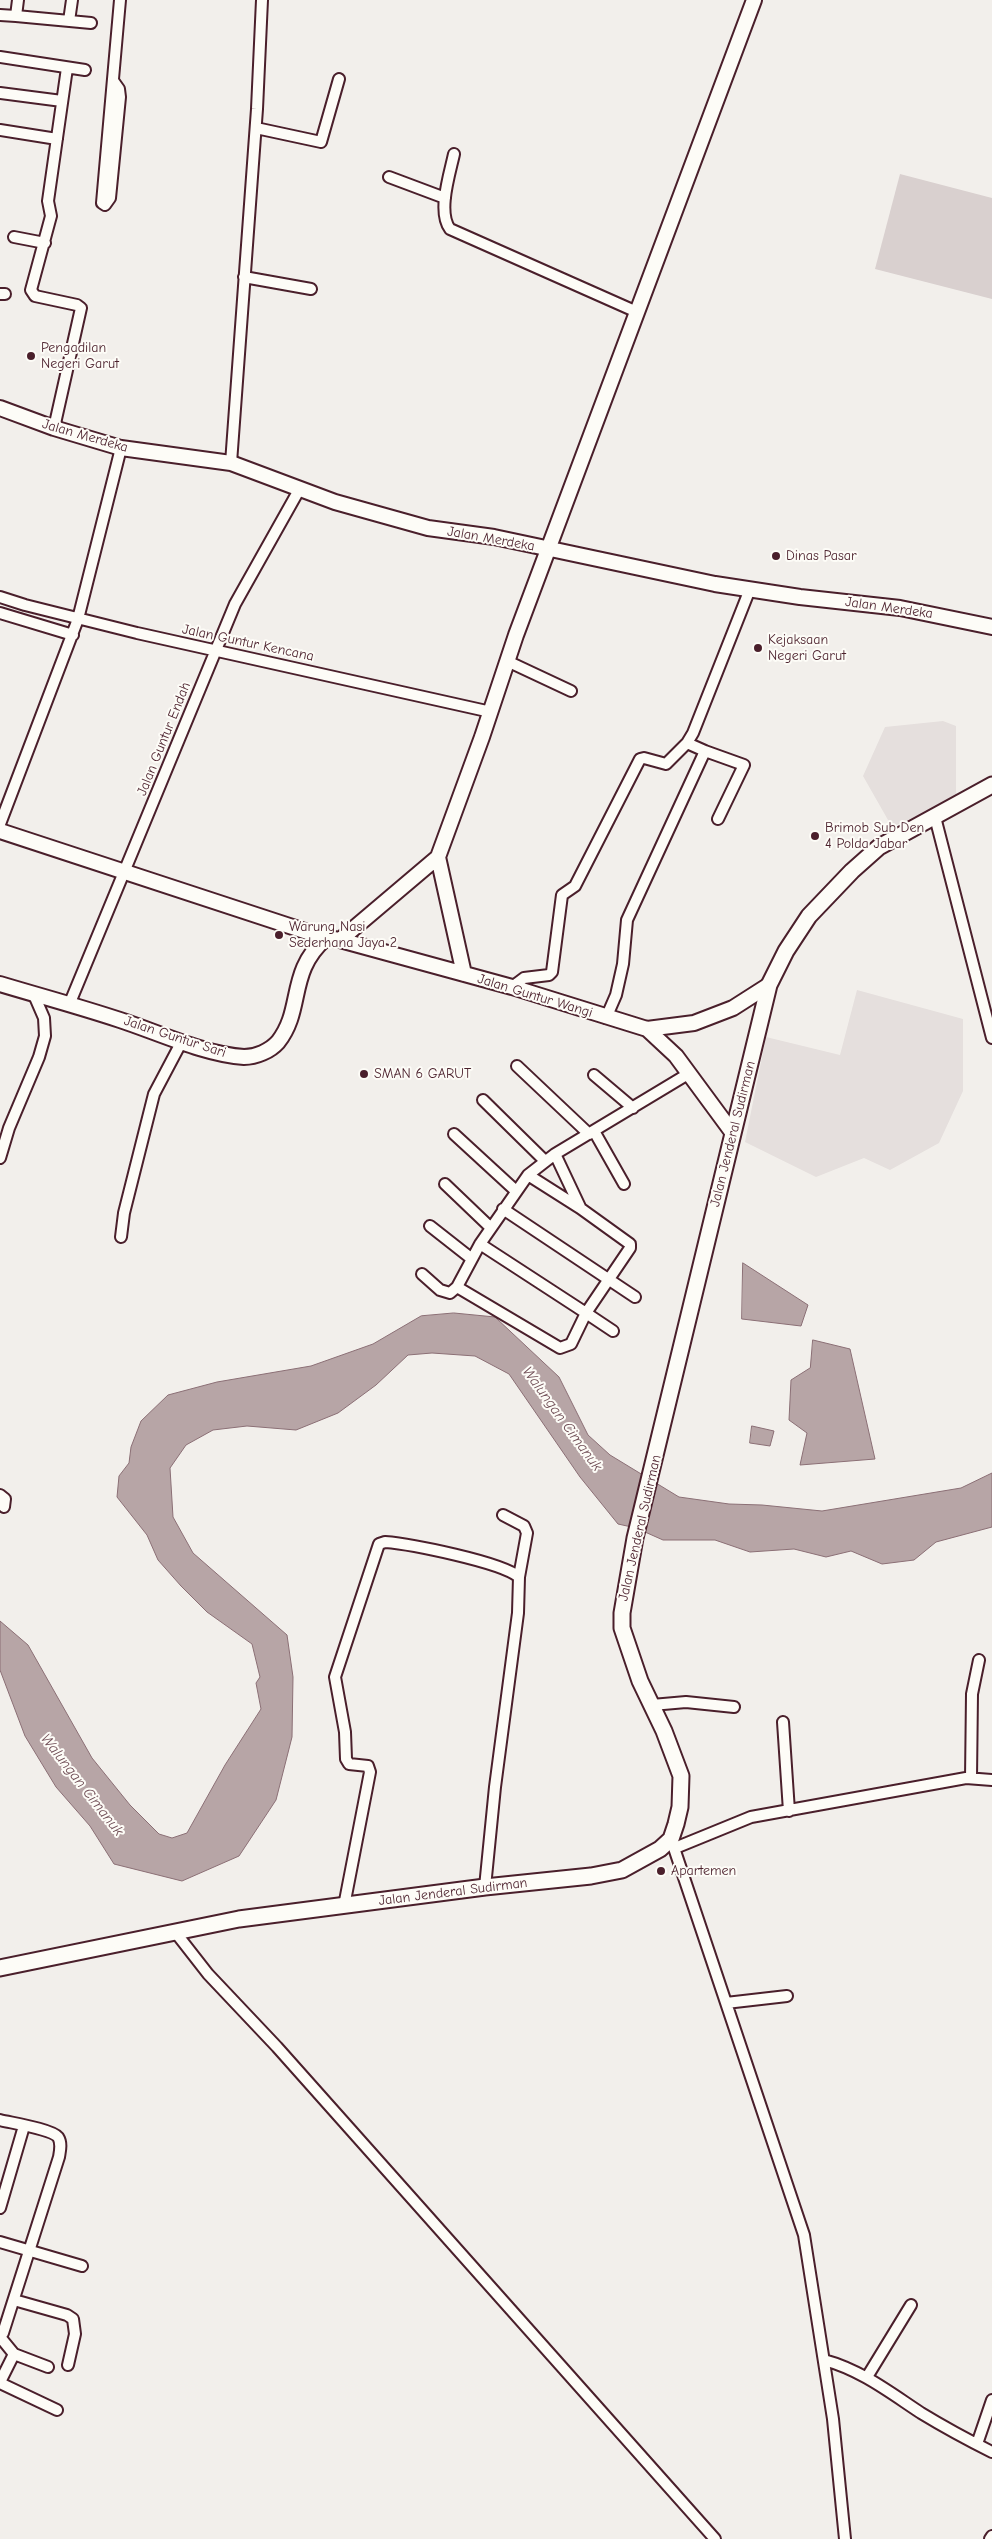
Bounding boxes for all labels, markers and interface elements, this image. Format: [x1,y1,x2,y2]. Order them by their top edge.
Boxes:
place label: Pengadilan Negeri Garut [41,340,119,372]
marker: Pengadilan Negeri Garut [25,350,37,362]
street label: Jalan Merdeka [40,416,130,456]
street label: Jalan Merdeka [446,523,536,555]
place label: Dinas Pasar [786,548,856,564]
marker: Dinas Pasar [770,550,782,562]
street label: Jalan Merdeka [844,594,934,622]
street label: Jalan Guntur Kencana [181,621,315,665]
place label: Kejaksaan Negeri Garut [768,632,846,664]
marker: Kejaksaan Negeri Garut [752,642,764,654]
street label: Jalan Guntur Endah [134,680,194,798]
place label: Brimob Sub Den 4 Polda Jabar [825,820,924,852]
marker: Brimob Sub Den 4 Polda Jabar [809,830,821,842]
place label: Warung Nasi Sederhana Jaya 2 [289,919,397,952]
marker: Warung Nasi Sederhana Jaya 2 [273,929,285,941]
street label: Jalan Guntur Wangi [475,971,595,1021]
street label: Jalan Guntur Sari [122,1013,228,1061]
street label: Jalan Jenderal Sudirman [707,1059,759,1209]
place label: SMAN 6 GARUT [374,1066,471,1082]
marker: SMAN 6 GARUT [358,1068,370,1080]
water label: Walungan Cimanuk [518,1363,606,1475]
street label: Jalan Jenderal Sudirman [615,1453,665,1603]
water label: Walungan Cimanuk [37,1730,127,1840]
place label: Apartemen [671,1863,736,1879]
marker: Apartemen [655,1865,667,1877]
street label: Jalan Jenderal Sudirman [378,1875,528,1909]

